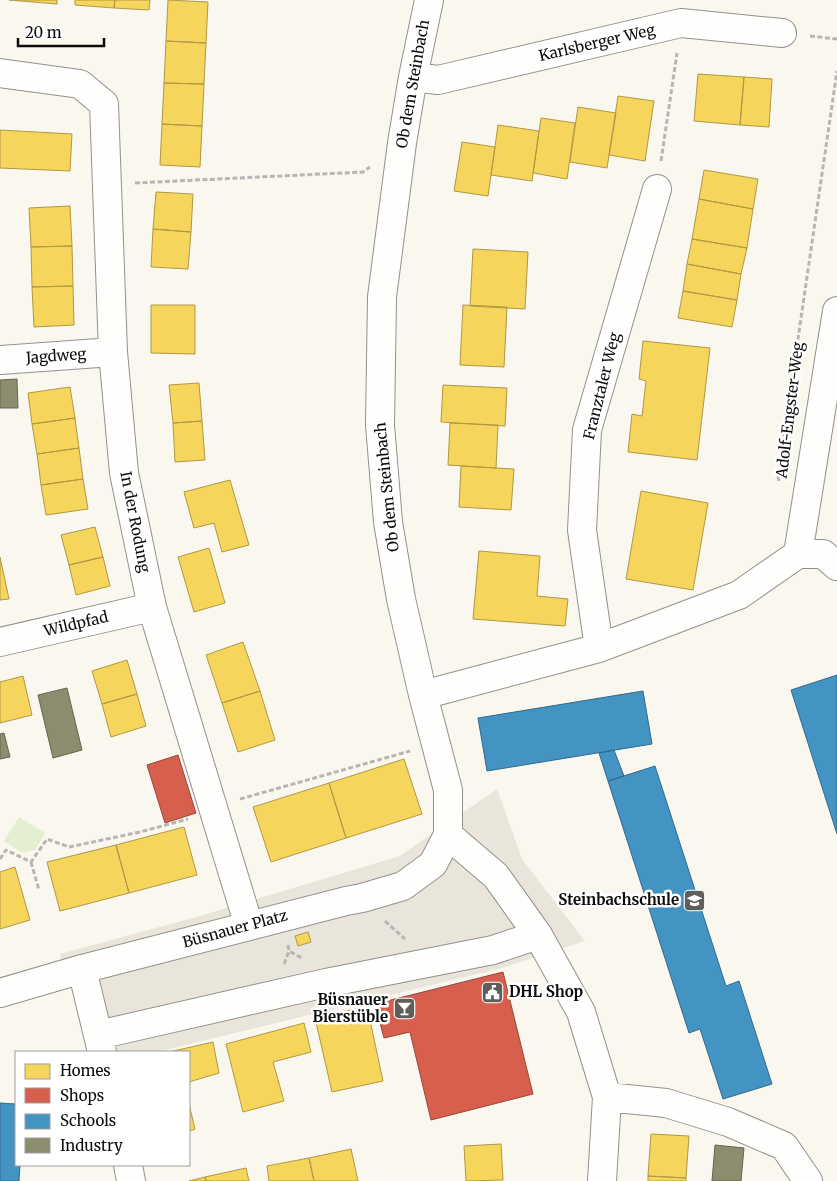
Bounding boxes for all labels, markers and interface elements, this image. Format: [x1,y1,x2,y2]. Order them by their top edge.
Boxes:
scale bar [18,15,104,47]
street label: Ob dem Steinbach [392,18,433,150]
street label: Karlsberger Weg [537,20,657,65]
text: 20 m [25,23,62,42]
street label: Franztaler Weg [579,330,624,441]
street label: Adolf-Engster-Weg [772,341,807,480]
street label: Jagdweg [24,344,87,367]
street label: Ob dem Steinbach [370,421,403,553]
street label: In der Rodung [116,470,155,574]
street label: Wildpfad [41,607,110,640]
school or university icon: Steinbachschule [683,888,707,912]
place label: Steinbachschule [558,890,679,909]
street label: Büsnauer Platz [180,905,289,952]
public building icon: DHL Shop [481,980,505,1004]
place label: DHL Shop [509,982,584,1001]
place label: Büsnauer Bierstüble [312,990,388,1026]
bar icon: Büsnauer Bierstüble [392,997,416,1021]
legend [15,1051,190,1166]
text: Homes [60,1061,111,1080]
text: Shops [60,1086,104,1105]
text: Schools [60,1111,116,1130]
text: Industry [60,1136,123,1155]

